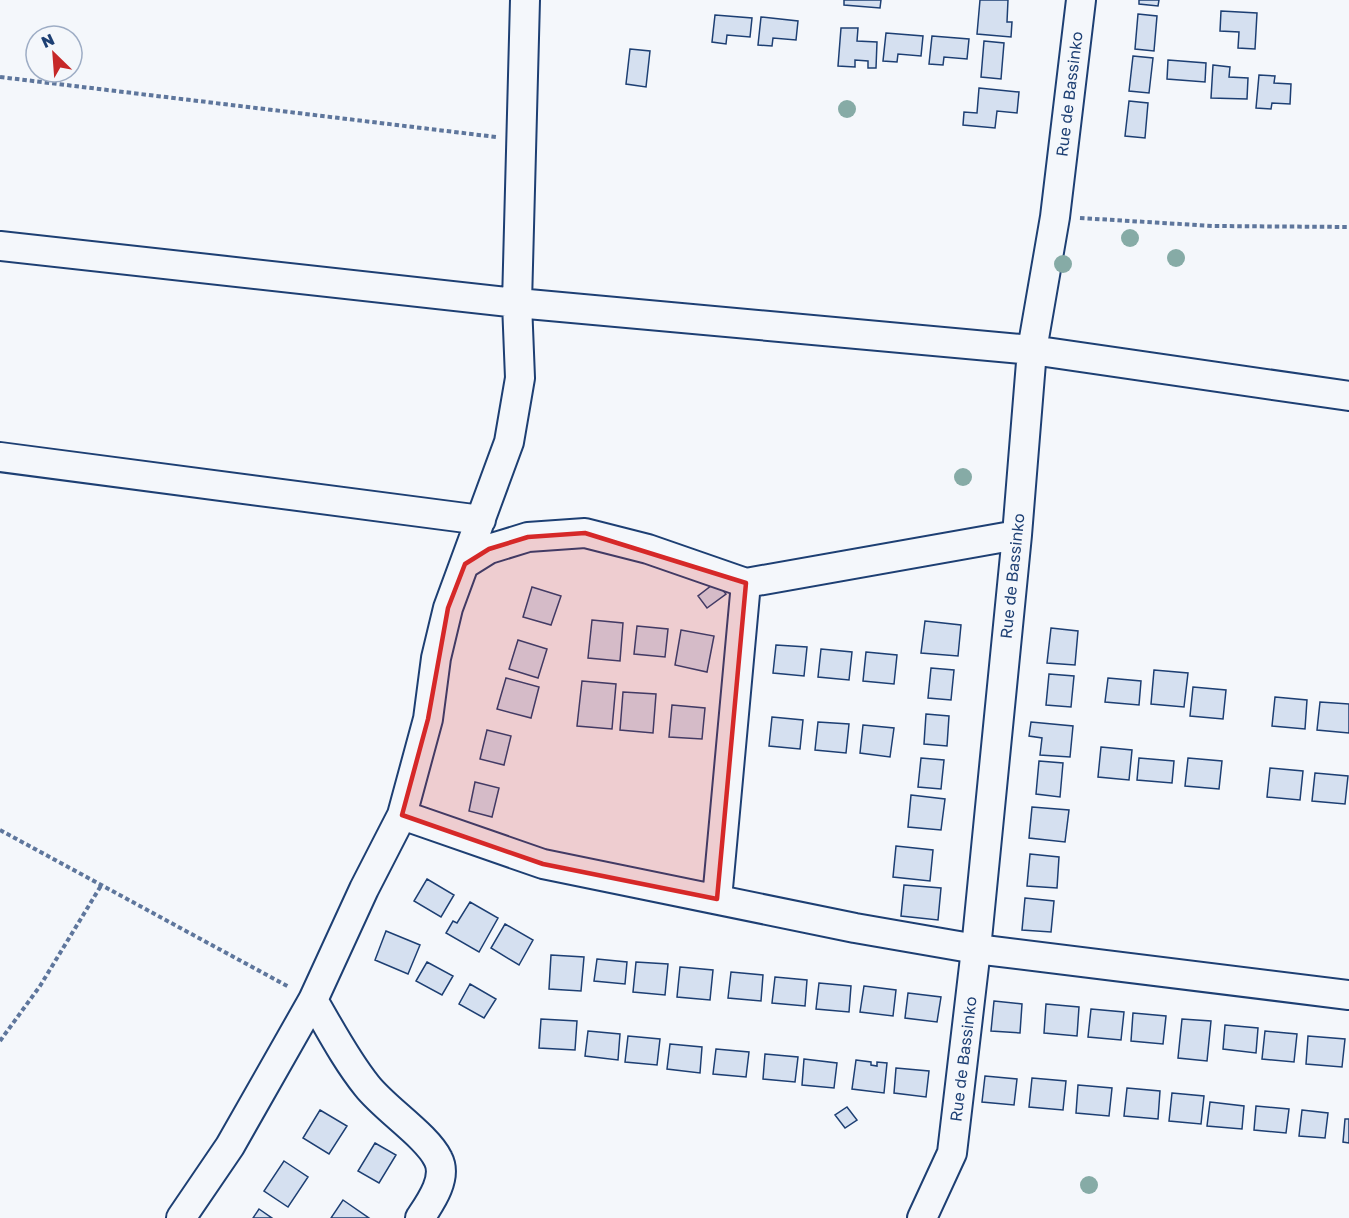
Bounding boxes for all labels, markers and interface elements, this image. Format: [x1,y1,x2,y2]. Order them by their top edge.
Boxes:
north arrow [24,24,84,84]
text: N [38,29,57,52]
street label: Rue de Bassinko [1051,30,1087,158]
street label: Rue de Bassinko [995,512,1029,640]
street label: Rue de Bassinko [945,995,981,1123]

